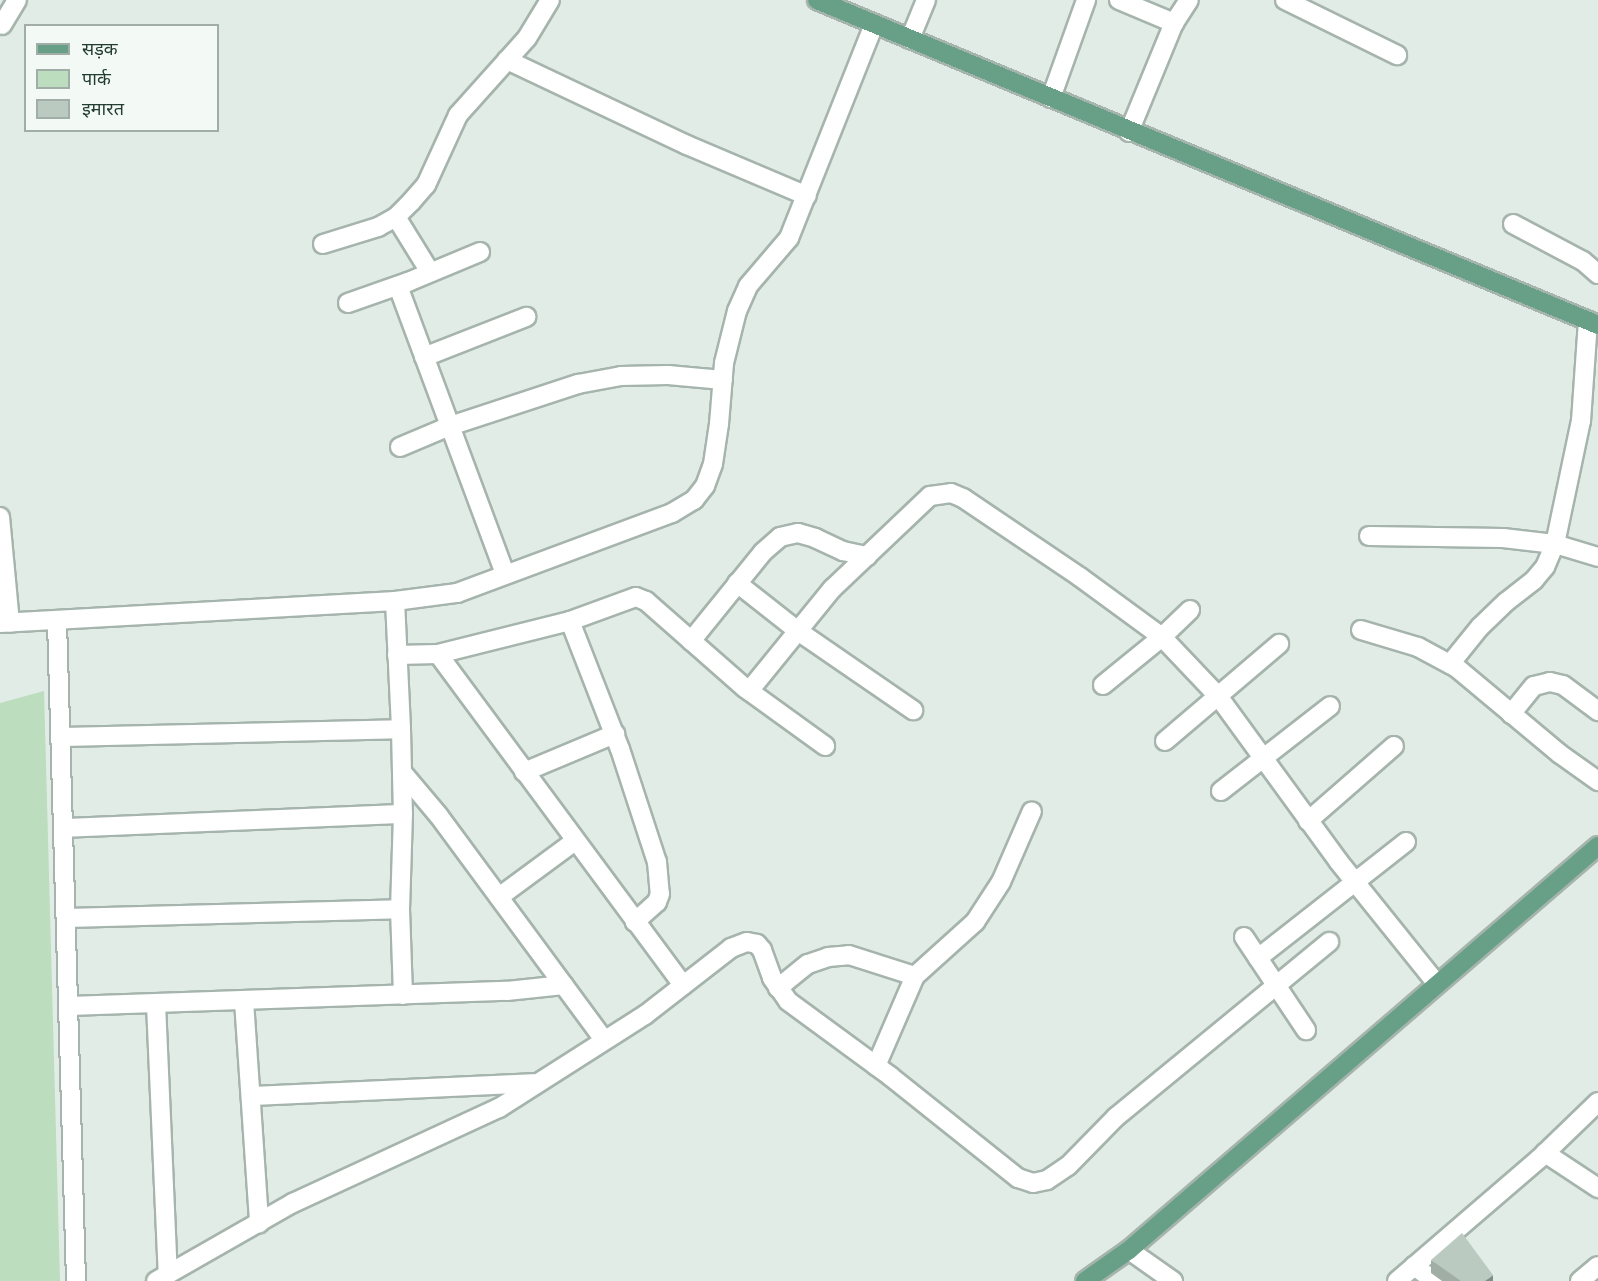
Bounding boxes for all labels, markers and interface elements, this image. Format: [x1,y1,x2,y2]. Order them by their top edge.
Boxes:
legend [24,24,219,132]
text: सड़क [82,36,118,62]
text: पार्क [82,66,111,92]
text: इमारत [82,96,124,122]

